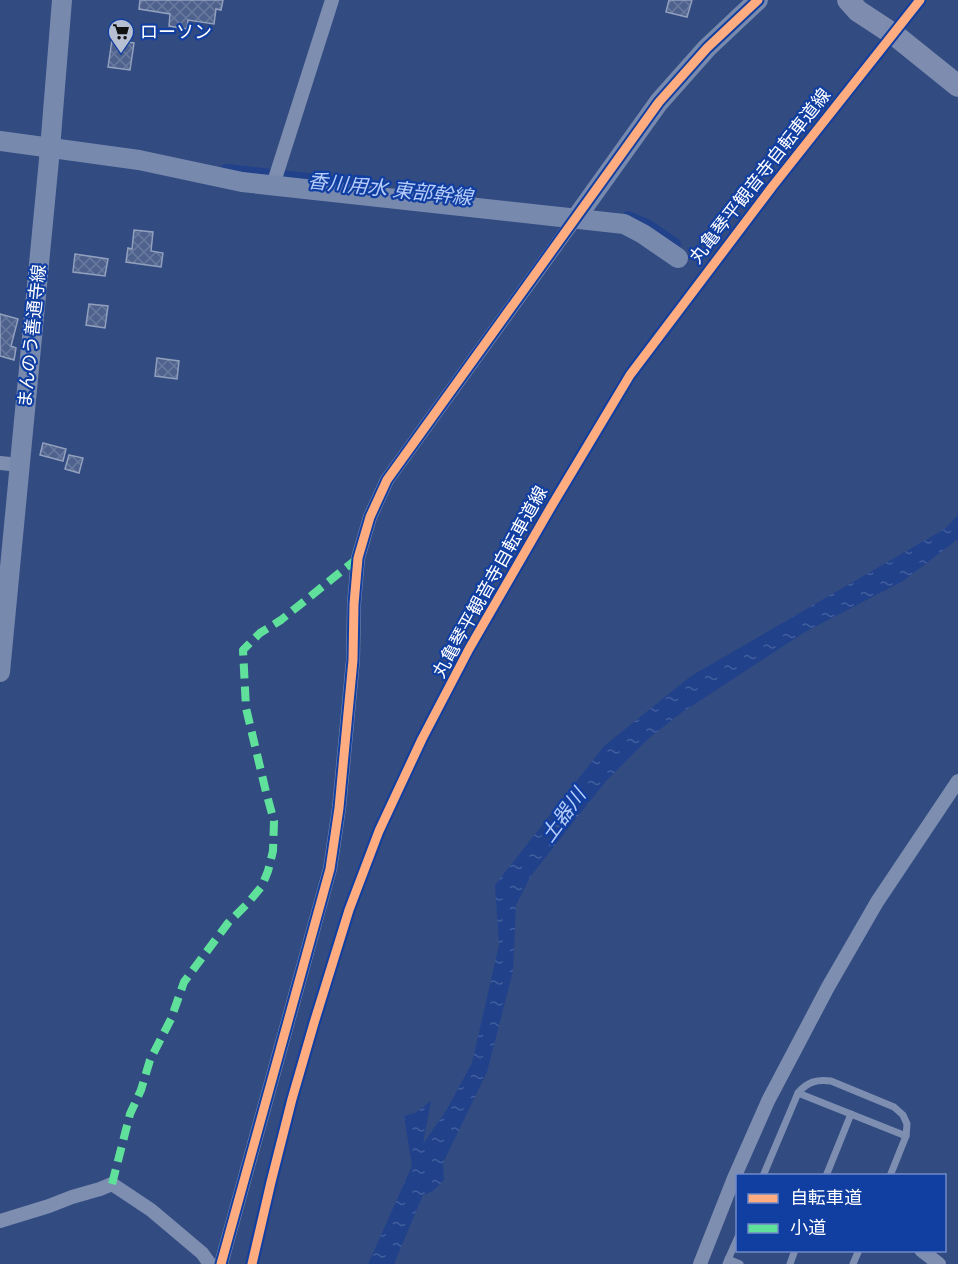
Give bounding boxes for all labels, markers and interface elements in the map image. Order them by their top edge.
supermarket icon: ローソン [106,17,136,55]
place label: ローソン [140,21,212,43]
street label: 丸亀琴平観音寺自転車道線 [685,84,835,268]
water label: 香川用水 東部幹線 [307,168,476,210]
street label: まんのう善通寺線 [14,263,50,409]
street label: 丸亀琴平観音寺自転車道線 [428,482,552,682]
water label: 土器川 [536,782,592,846]
legend [736,1174,946,1252]
text: 自転車道 [790,1187,862,1209]
text: 小道 [790,1217,826,1239]

